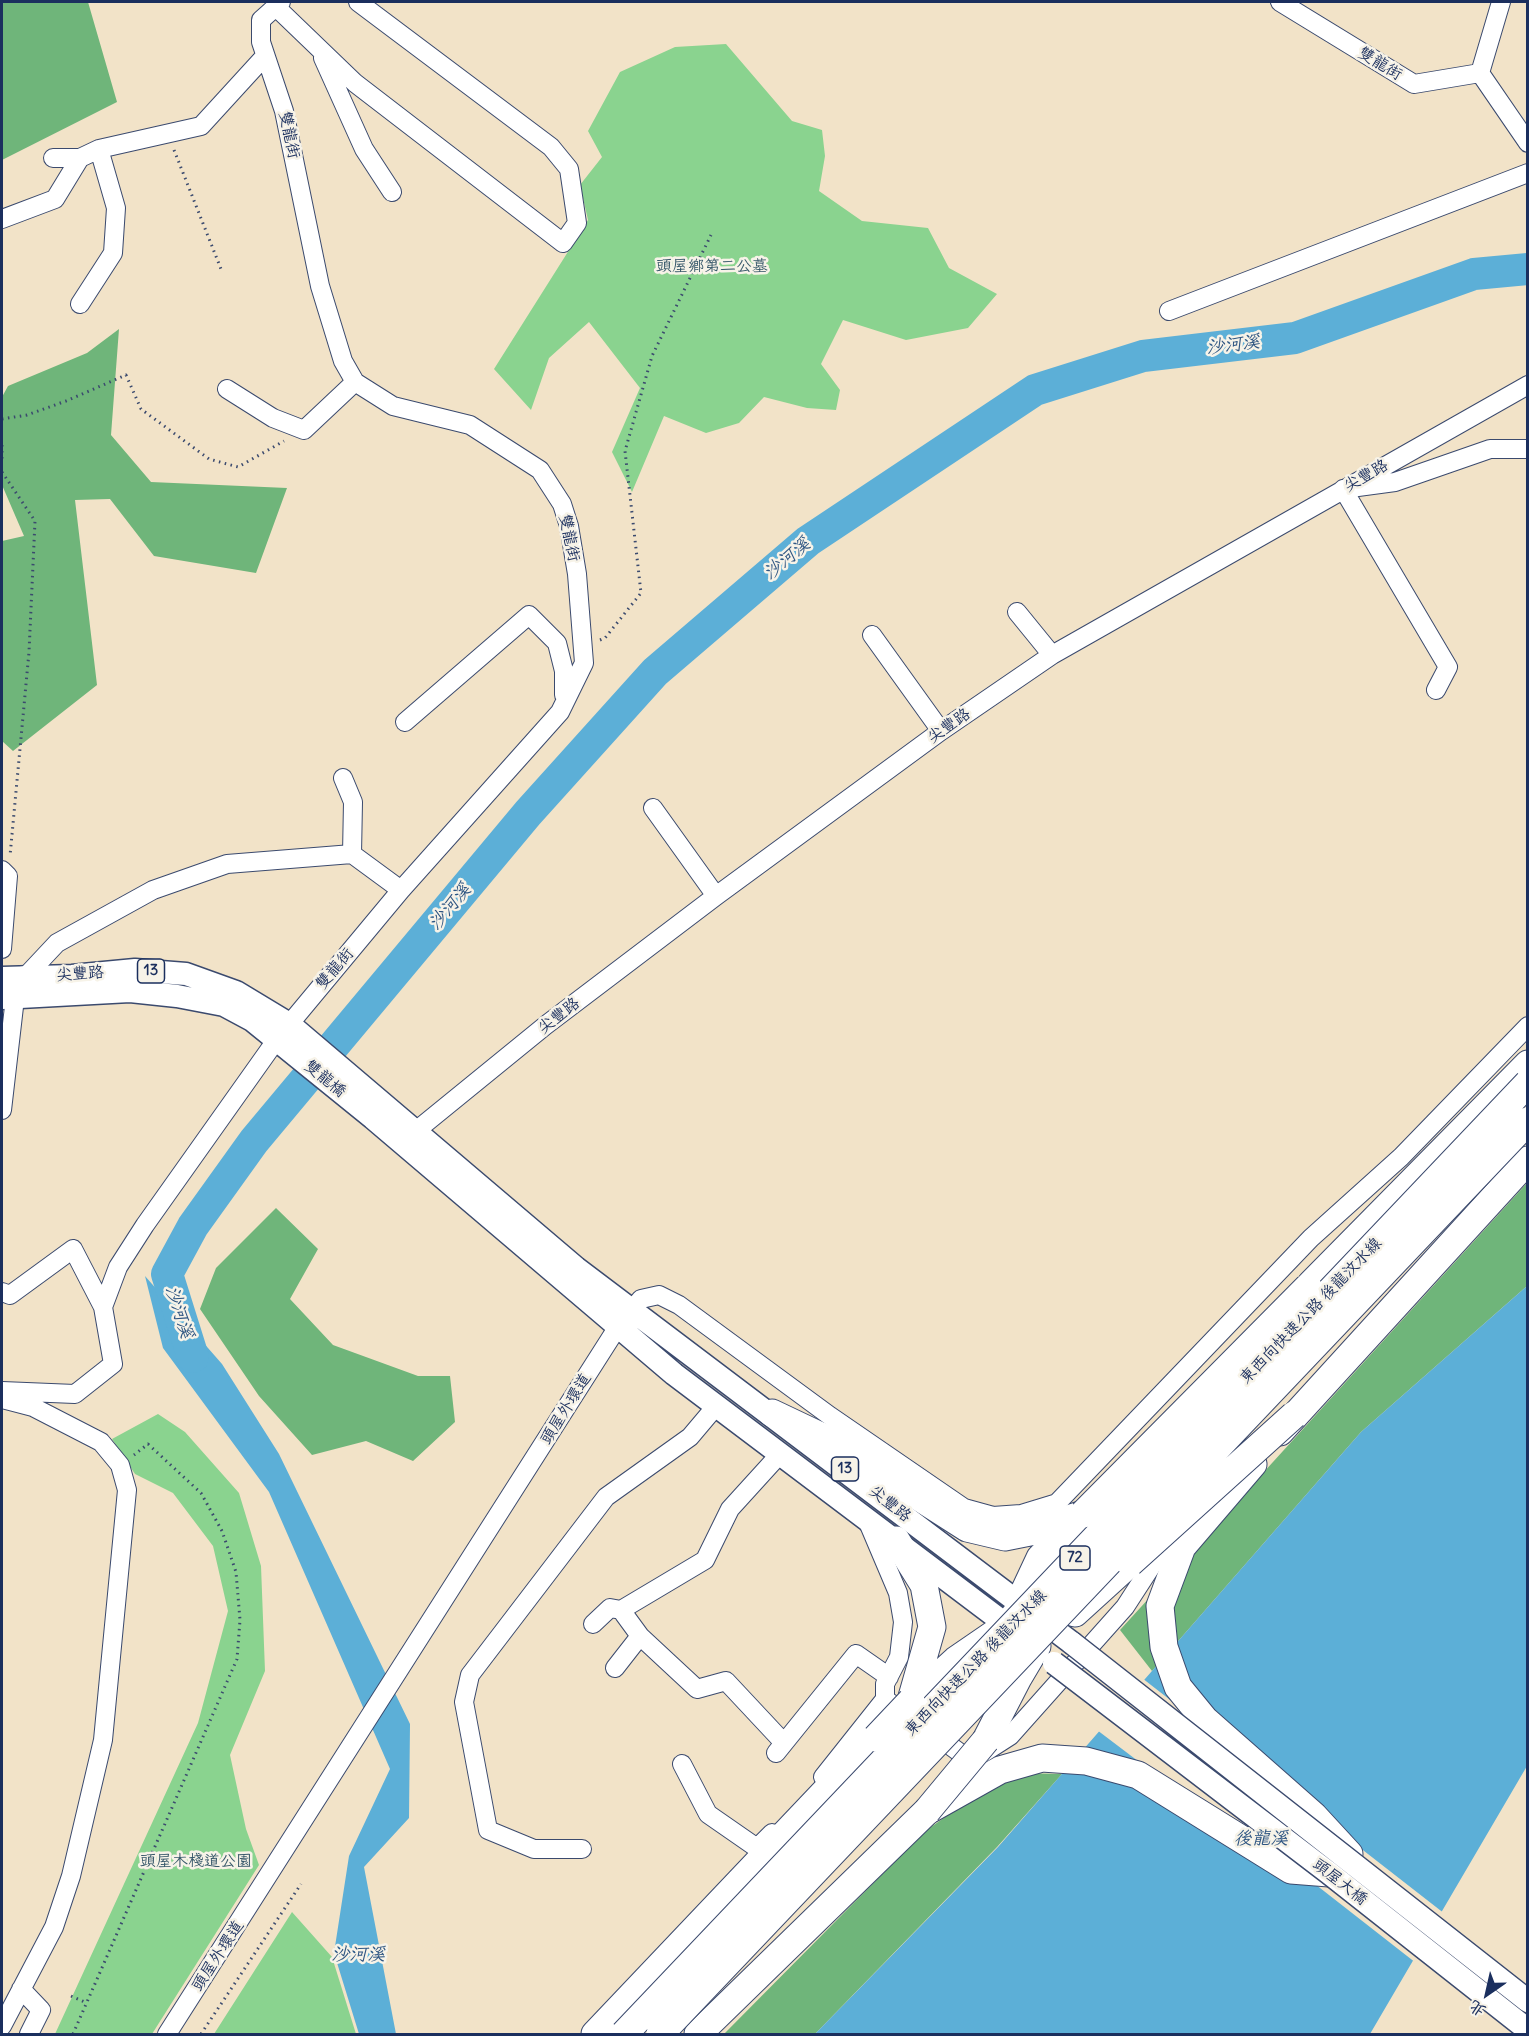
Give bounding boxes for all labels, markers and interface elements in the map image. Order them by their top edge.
street label: 雙龍街 [1354,43,1406,85]
street label: 雙龍街 [275,110,303,160]
park label: 頭屋鄉第二公墓 [656,256,768,276]
water label: 沙河溪 [1205,331,1261,359]
street label: 尖豐路 [1340,456,1392,496]
street label: 雙龍街 [555,513,583,563]
water label: 沙河溪 [759,533,815,585]
street label: 尖豐路 [924,704,974,748]
water label: 沙河溪 [424,879,476,935]
street label: 雙龍街 [312,944,358,994]
road number: 13 [138,959,164,983]
street label: 尖豐路 [55,963,105,985]
street label: 尖豐路 [534,994,584,1038]
street label: 雙龍橋 [300,1056,350,1102]
street label: 東西向快速公路 後龍汶水線 [1236,1234,1386,1388]
water label: 沙河溪 [160,1283,198,1341]
street label: 頭屋外環道 [537,1370,595,1448]
road number: 13 [832,1457,858,1481]
street label: 尖豐路 [865,1482,915,1526]
road number: 72 [1060,1546,1090,1570]
street label: 東西向快速公路 後龍汶水線 [901,1586,1051,1740]
water label: 後龍溪 [1234,1828,1288,1850]
park label: 頭屋木棧道公園 [140,1851,252,1871]
street label: 頭屋大橋 [1309,1855,1371,1909]
street label: 頭屋外環道 [188,1917,248,1995]
water label: 沙河溪 [331,1944,385,1966]
north arrow [1457,1964,1517,2024]
text: 北 [1465,1996,1489,2022]

